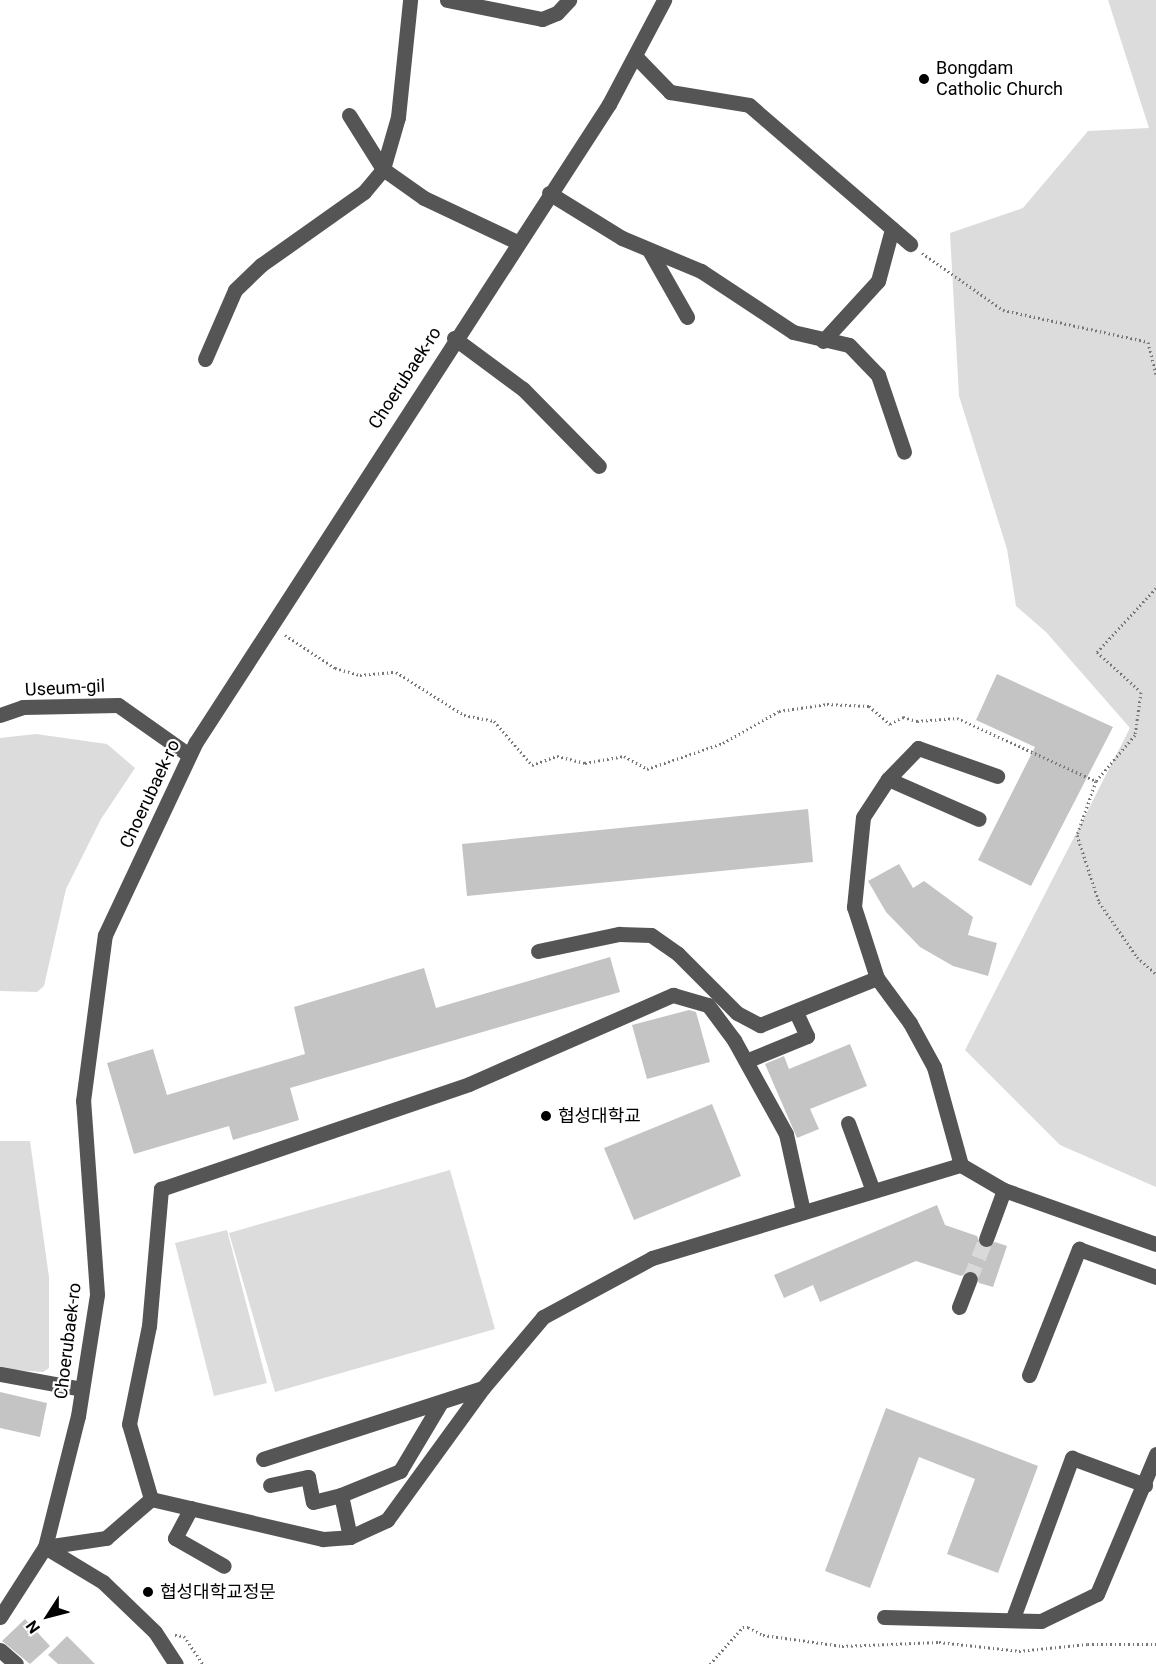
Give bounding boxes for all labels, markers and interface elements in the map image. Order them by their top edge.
place label: Bongdam Catholic Church [936,58,1063,100]
marker: Bongdam Catholic Church [917,72,931,86]
street label: Choerubaek-ro [364,323,446,433]
street label: Useum-gil [24,675,106,701]
street label: Choerubaek-ro [115,736,185,852]
place label: 협성대학교 [558,1105,641,1127]
marker: 협성대학교 [539,1109,553,1123]
street label: Choerubaek-ro [50,1282,86,1400]
place label: 협성대학교정문 [160,1581,276,1603]
marker: 협성대학교정문 [141,1585,155,1599]
north arrow [18,1586,78,1646]
text: N [22,1617,44,1637]

